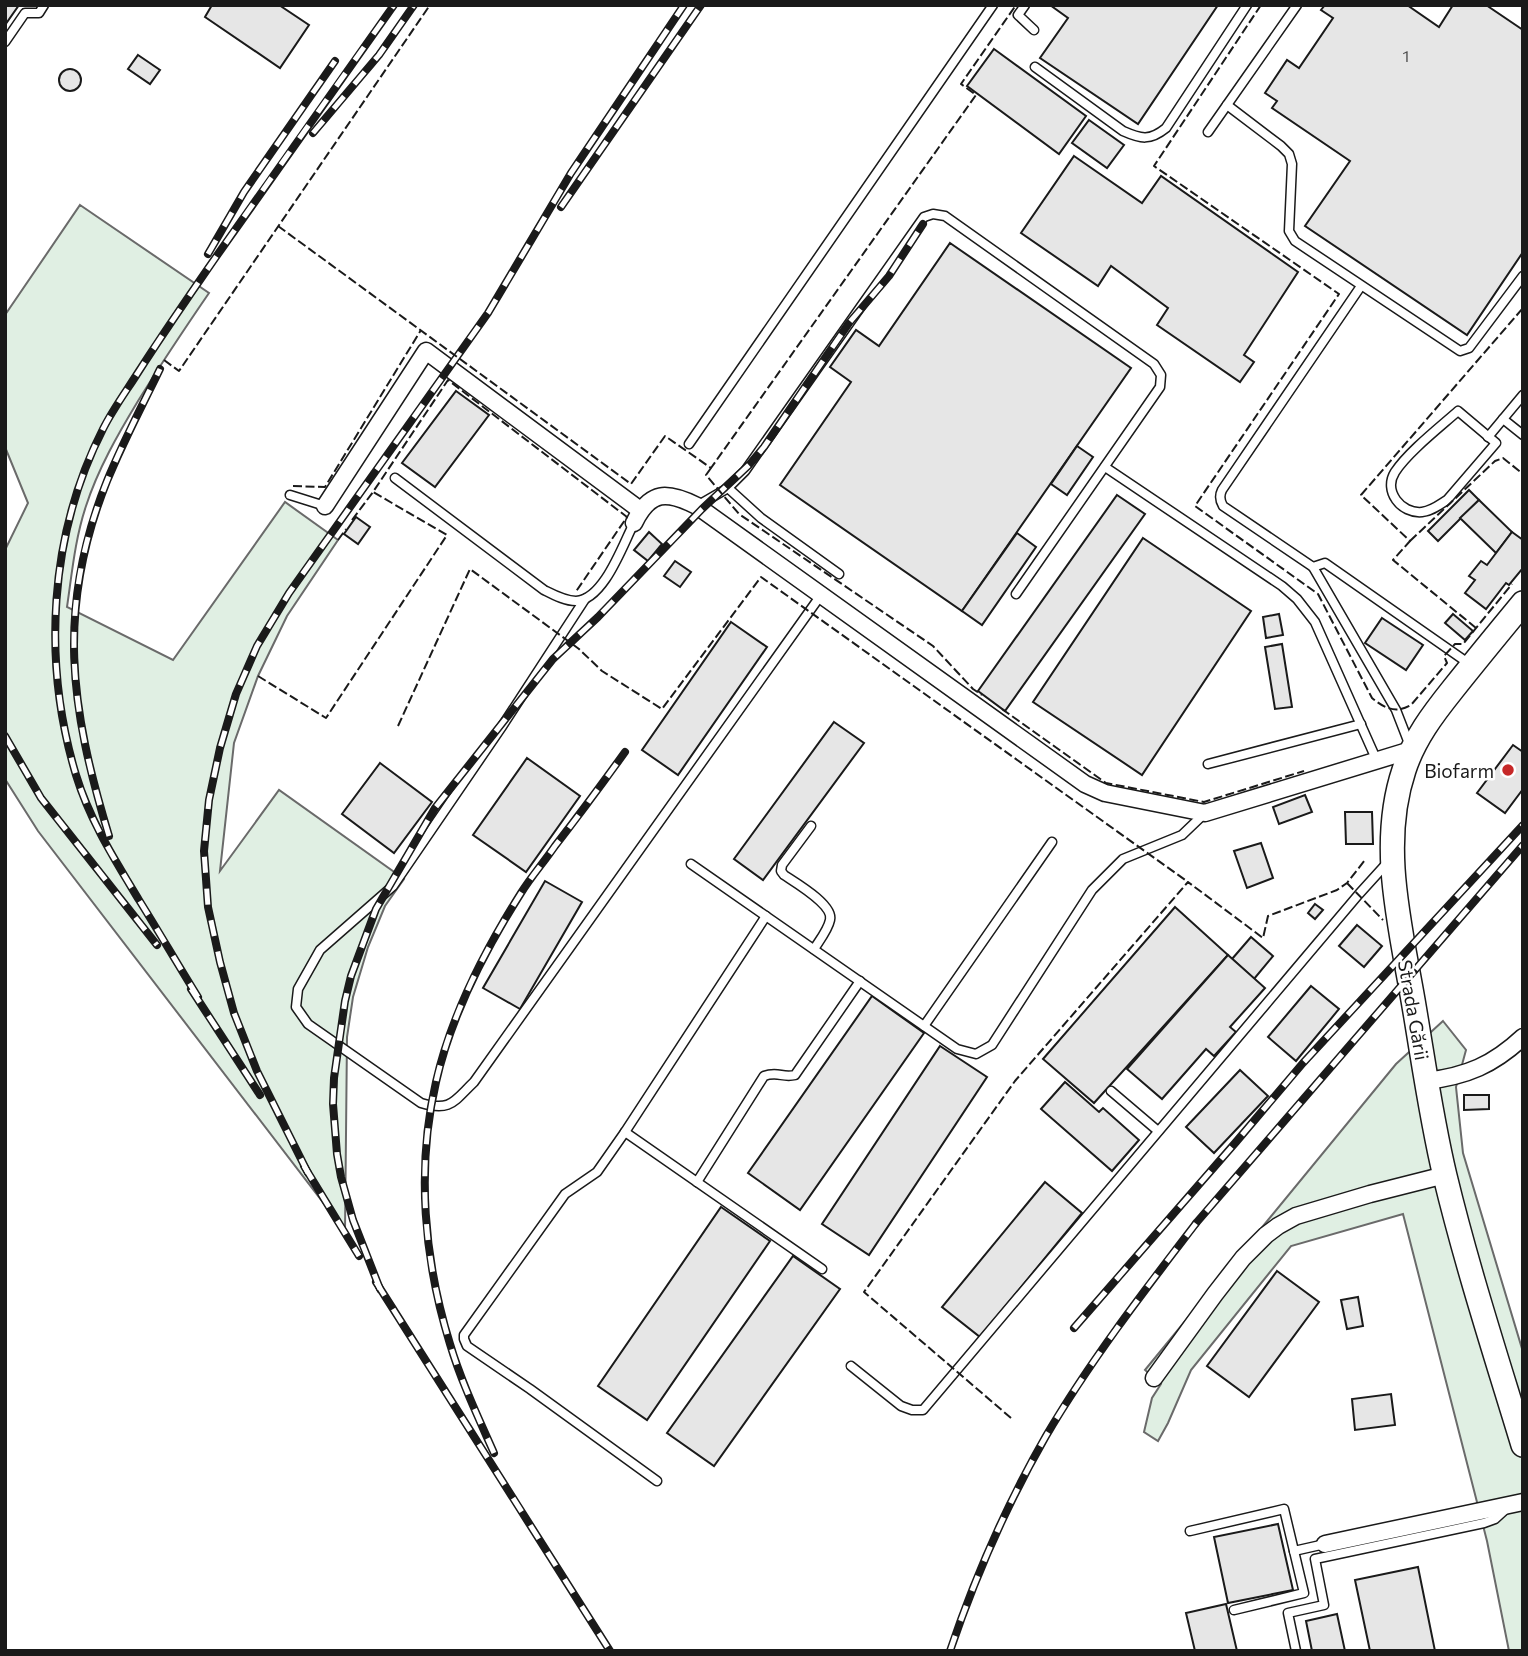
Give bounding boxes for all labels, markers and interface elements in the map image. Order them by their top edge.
house number: 1 [1403,46,1409,65]
place label: Biofarm [1424,759,1494,782]
marker: Biofarm [1500,762,1516,778]
street label: Strada Gării [1394,958,1434,1062]

